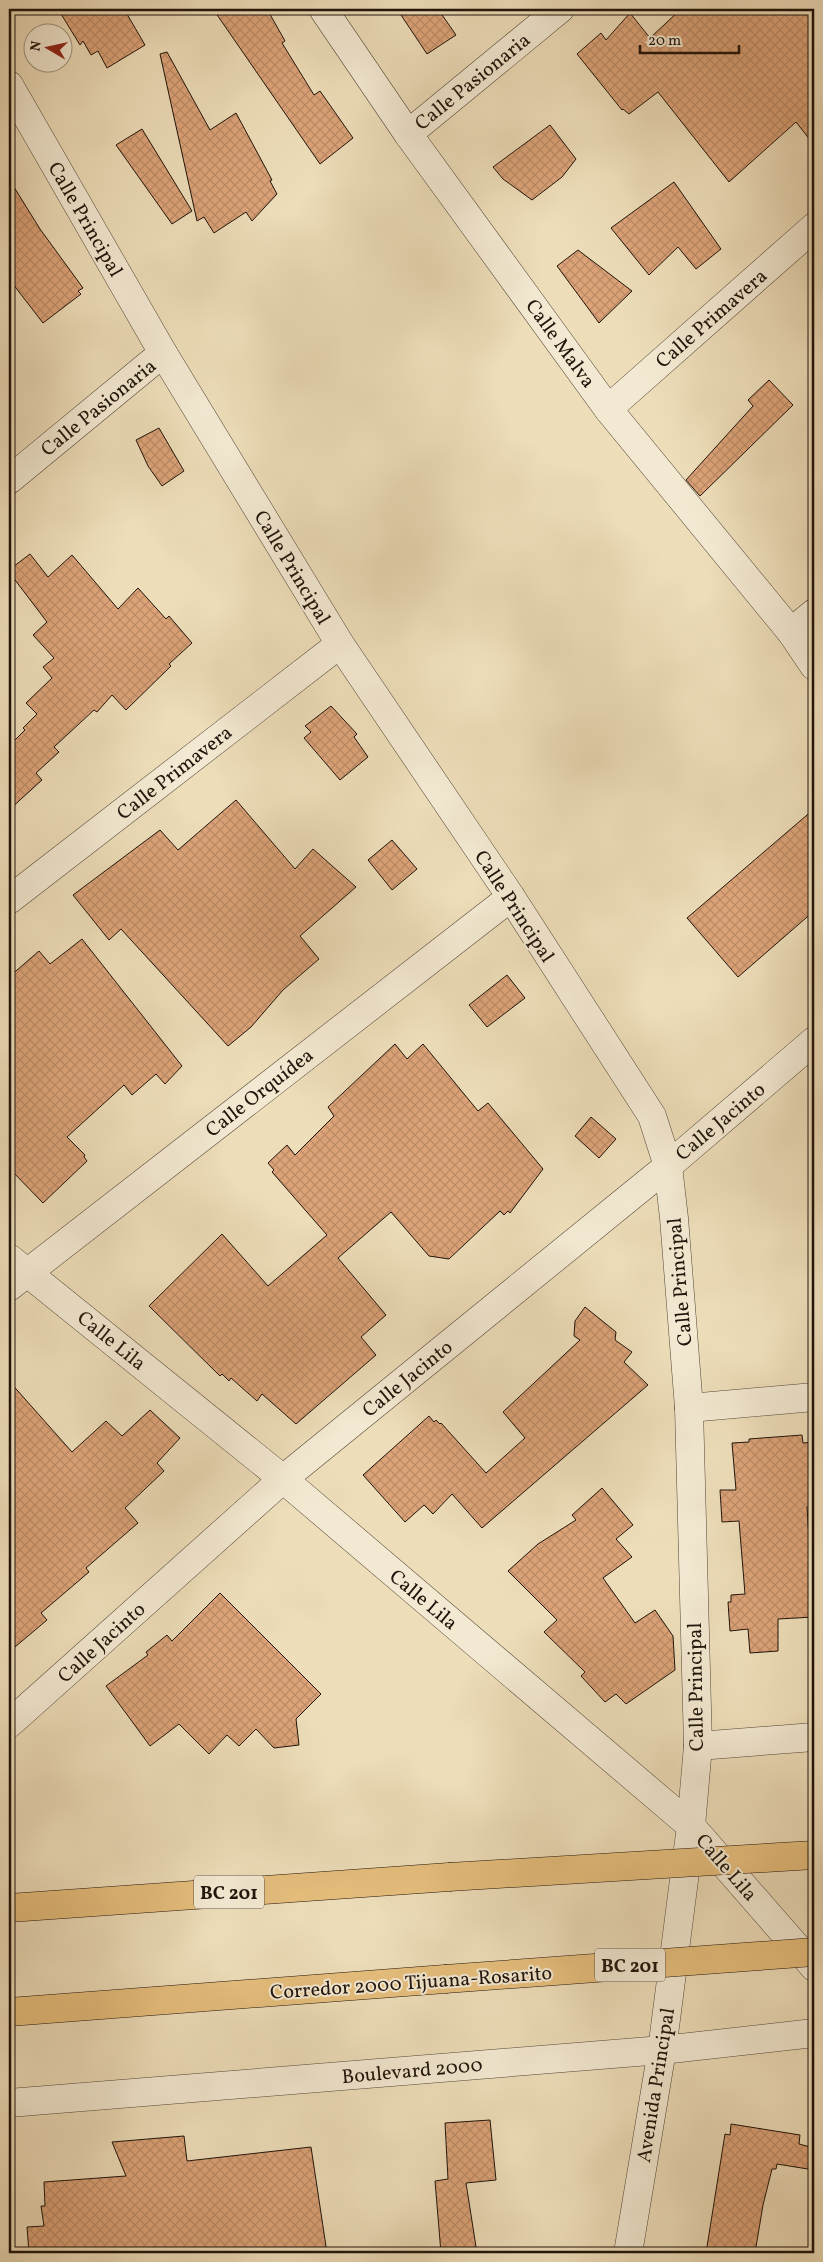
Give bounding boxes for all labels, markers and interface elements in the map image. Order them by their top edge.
north arrow [22,22,72,72]
scale bar [640,22,739,54]
street label: Calle Pasionaria [409,27,537,138]
text: 20 m [648,31,681,52]
text: N [26,40,47,53]
street label: Calle Principal [40,157,129,283]
street label: Calle Primavera [650,263,774,376]
street label: Calle Malva [518,294,601,394]
street label: Calle Pasionaria [35,353,163,464]
street label: Calle Principal [246,506,336,630]
street label: Calle Primavera [112,720,239,828]
street label: Calle Principal [467,845,560,969]
street label: Calle Orquídea [200,1042,320,1145]
street label: Calle Jacinto [670,1077,772,1168]
street label: Calle Principal [661,1216,701,1347]
street label: Calle Lila [70,1305,151,1378]
street label: Calle Jacinto [357,1334,460,1425]
street label: Calle Lila [382,1564,463,1638]
street label: Calle Jacinto [52,1596,152,1690]
street label: Calle Principal [682,1622,712,1752]
street label: Calle Lila [688,1828,763,1908]
road number: BC 201 [194,1875,264,1908]
road number: BC 201 [595,1948,665,1982]
street label: Corredor 2000 Tijuana-Rosarito [269,1960,553,2008]
street label: Avenida Principal [631,2006,683,2165]
street label: Boulevard 2000 [341,2052,484,2092]

